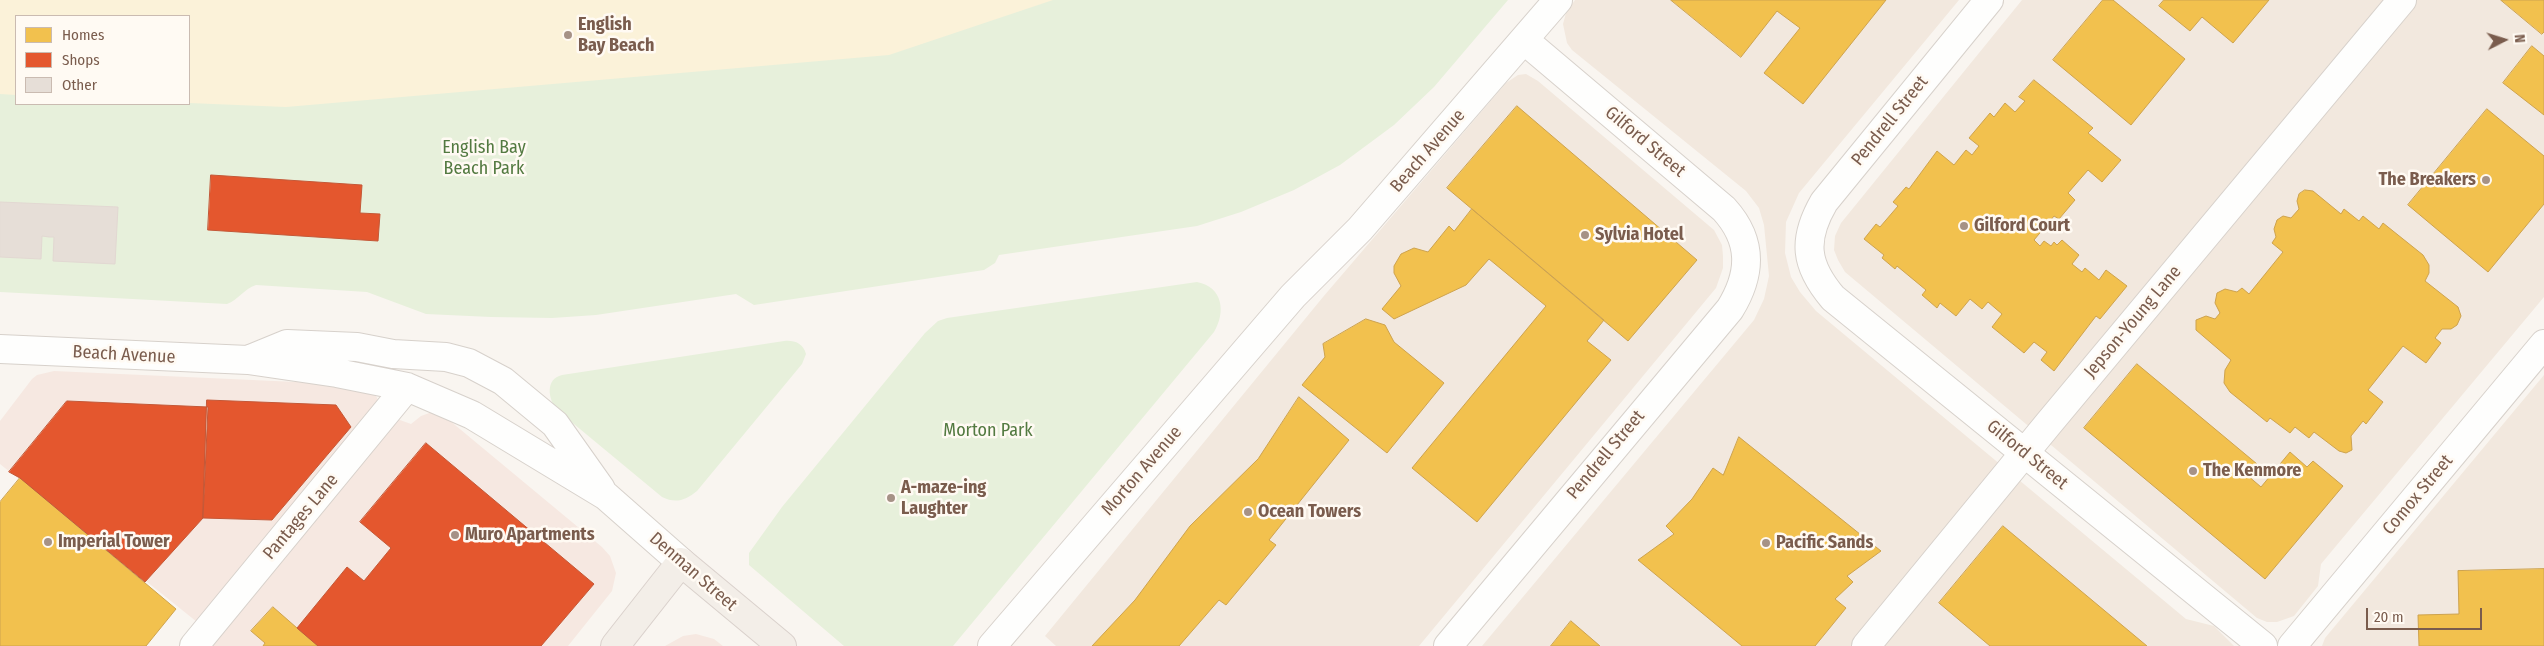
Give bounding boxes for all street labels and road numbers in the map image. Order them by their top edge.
street label: Pendrell Street [1847,72,1933,170]
street label: Gilford Street [1600,102,1690,182]
street label: Beach Avenue [1386,105,1470,197]
street label: Jepson-Young Lane [2080,262,2186,382]
street label: Beach Avenue [72,342,176,368]
street label: Pendrell Street [1563,406,1649,504]
street label: Gilford Street [1982,416,2072,494]
street label: Morton Avenue [1097,422,1187,520]
street label: Comox Street [2378,451,2458,539]
street label: Pantages Lane [259,470,343,564]
street label: Denman Street [645,528,741,616]

